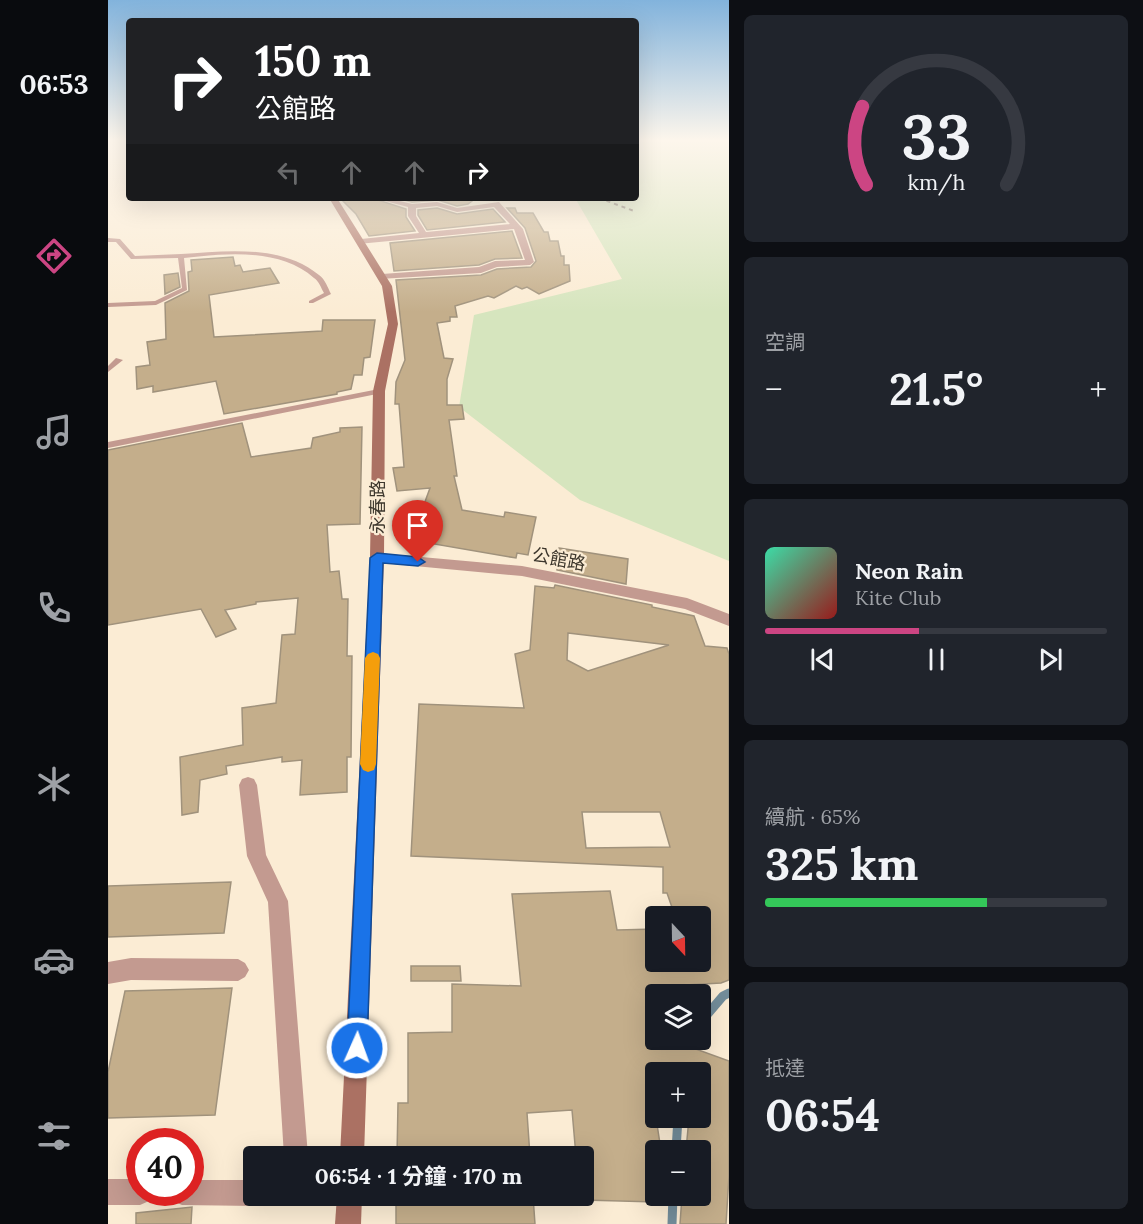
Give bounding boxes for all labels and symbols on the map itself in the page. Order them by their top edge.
street label: 永春路 [366,480,389,534]
pin [392,500,443,562]
street label: 公館路 [530,543,588,575]
north arrow [645,906,711,972]
position arrow [325,1016,389,1080]
speed limit sign: 40 [126,1128,204,1206]

